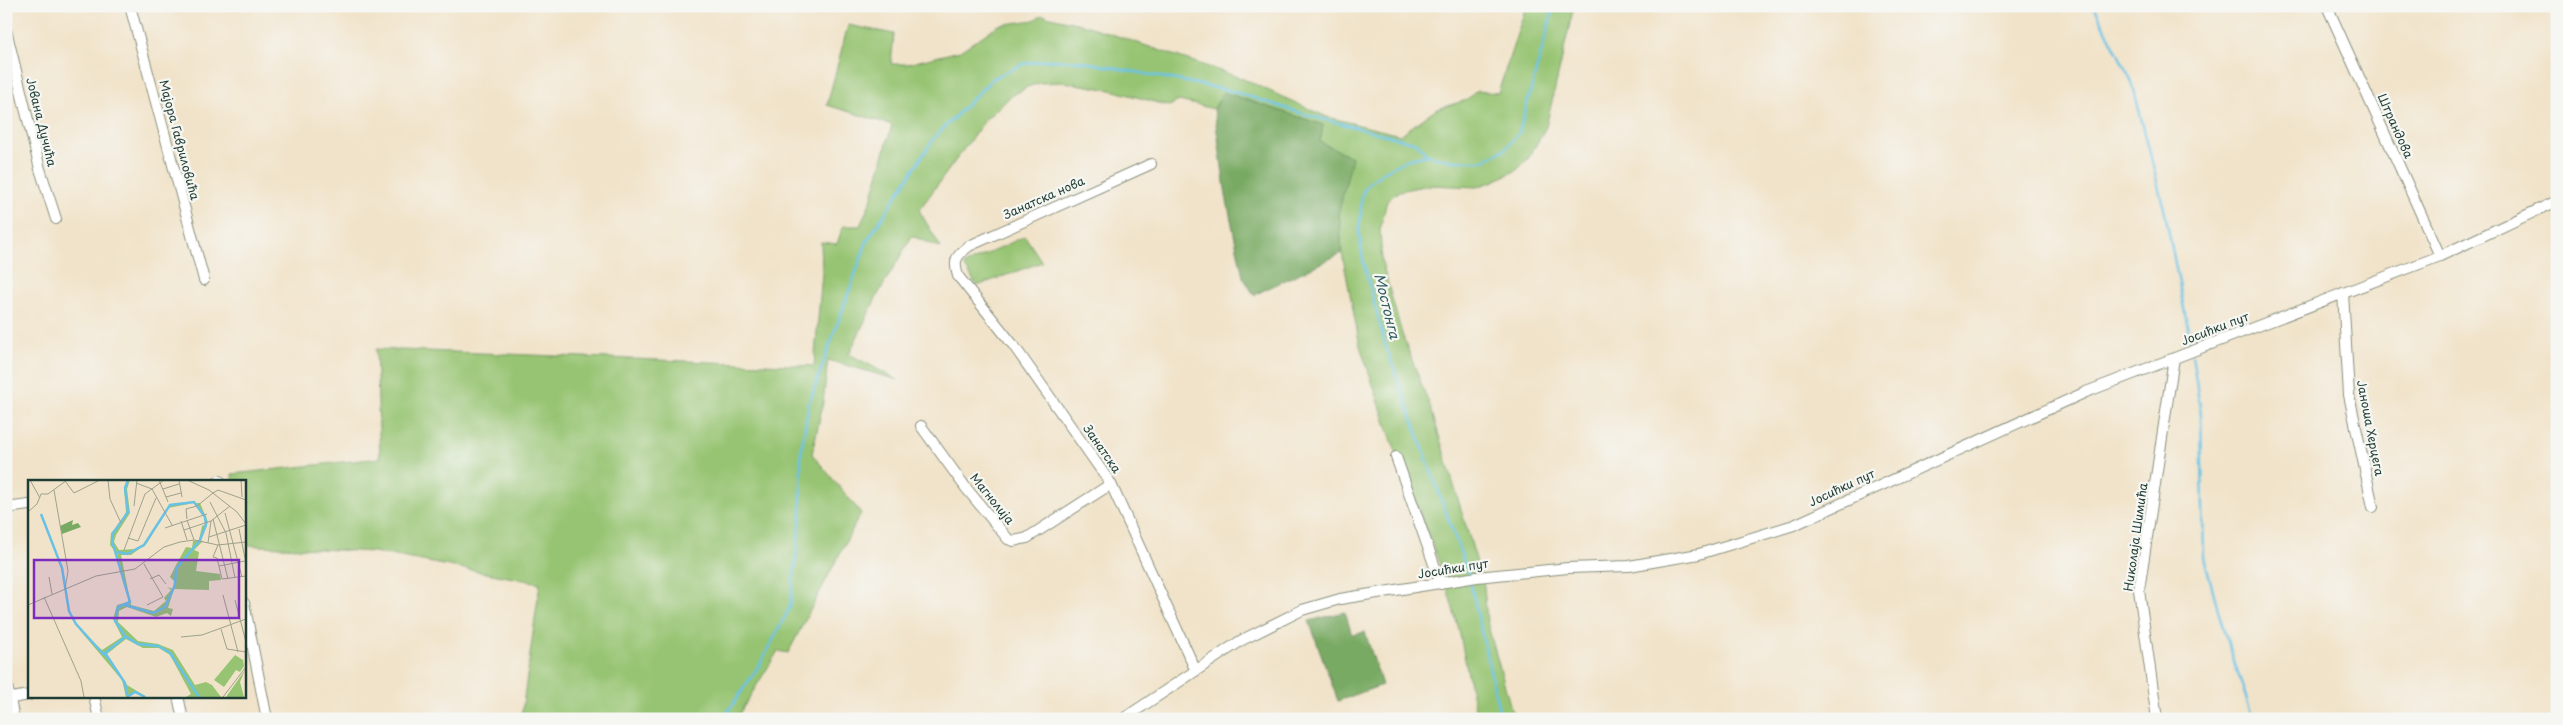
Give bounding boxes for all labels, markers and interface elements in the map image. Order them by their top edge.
street label: Јована Дучића [22,75,62,169]
street label: Мајора Гавриловића [155,78,205,202]
street label: Штрандова [2374,90,2418,161]
street label: Занатска нова [999,171,1088,223]
water label: Мостонга [1369,271,1406,342]
street label: Јосићки пут [2178,307,2251,349]
street label: Јаноша Херцега [2353,378,2389,478]
street label: Занатска [1079,420,1126,477]
street label: Јосићки пут [1805,464,1878,510]
street label: Магнолија [966,469,1019,528]
inset map [28,480,245,698]
street label: Николаја Шимића [2118,481,2152,592]
street label: Јосићки пут [1416,553,1490,582]

